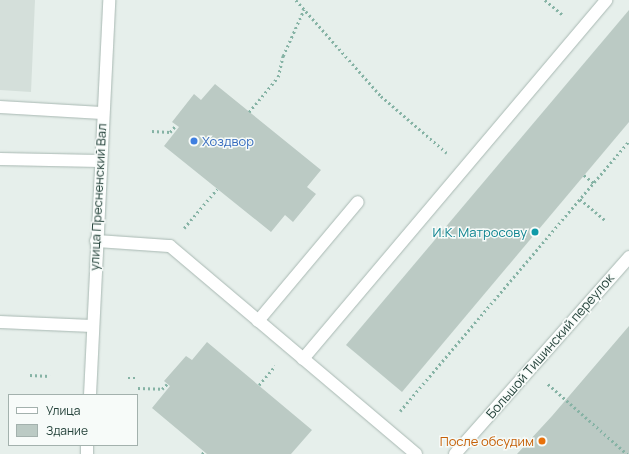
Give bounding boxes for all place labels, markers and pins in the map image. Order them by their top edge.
place label: Хоздвор [202,133,254,149]
marker: Хоздвор [189,136,199,146]
place label: И.К. Матросову [433,224,527,240]
marker: И.К. Матросову [530,227,540,237]
place label: После обсудим [440,433,534,449]
marker: После обсудим [537,436,547,446]

